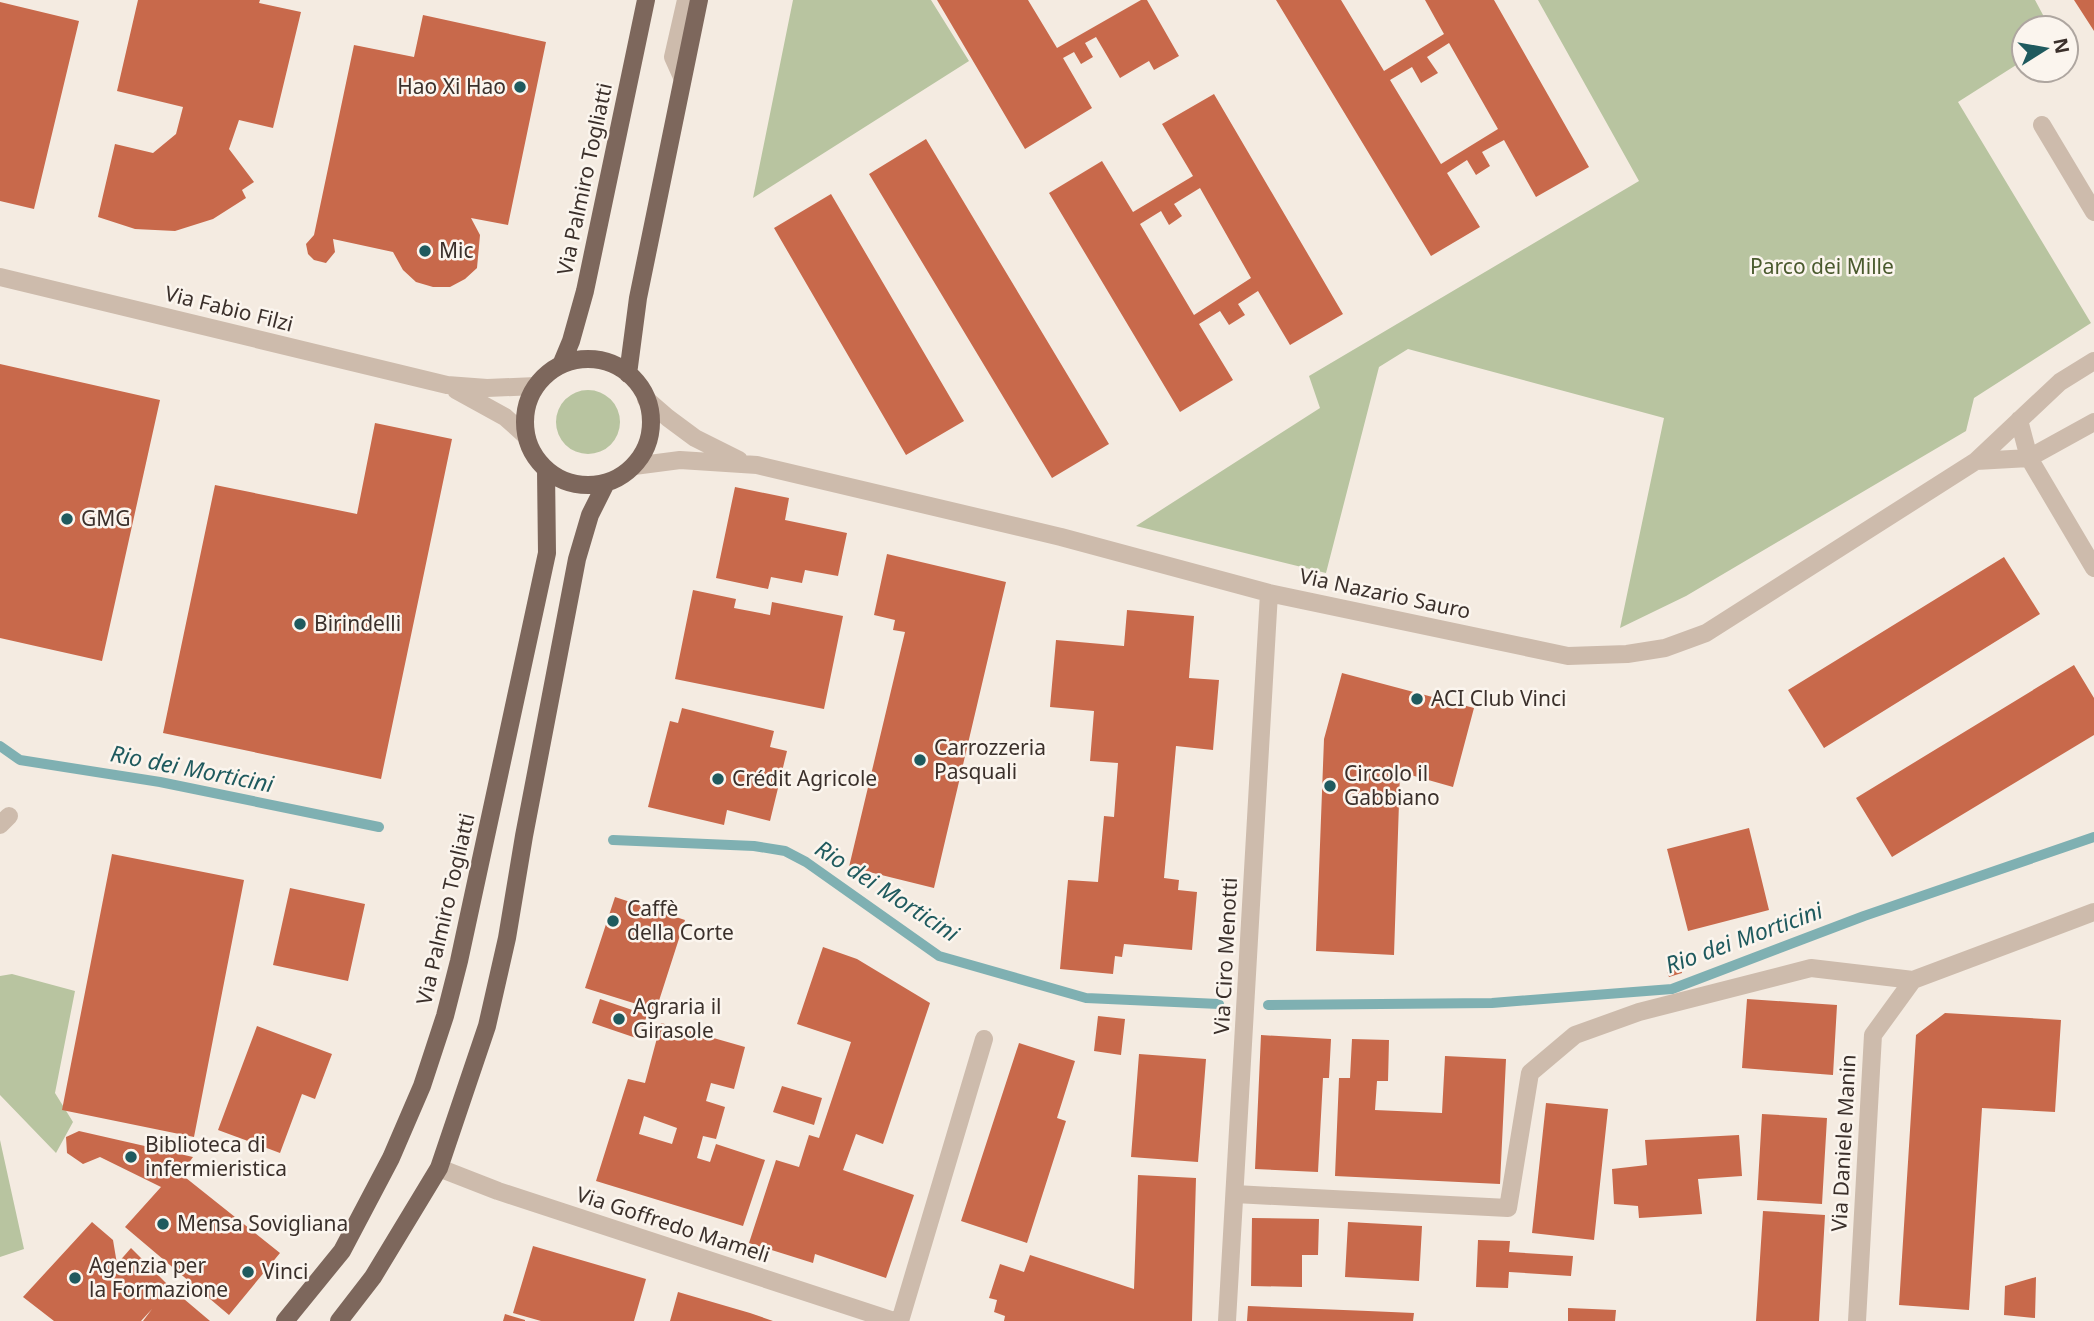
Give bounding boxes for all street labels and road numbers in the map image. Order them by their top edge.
street label: Via Palmiro Togliatti [550,80,618,277]
street label: Via Fabio Filzi [162,279,296,338]
street label: Via Nazario Sauro [1297,561,1473,625]
street label: Via Palmiro Togliatti [409,810,481,1007]
street label: Via Ciro Menotti [1207,877,1243,1035]
street label: Via Daniele Manin [1824,1054,1862,1232]
street label: Via Goffredo Mameli [573,1180,774,1269]

